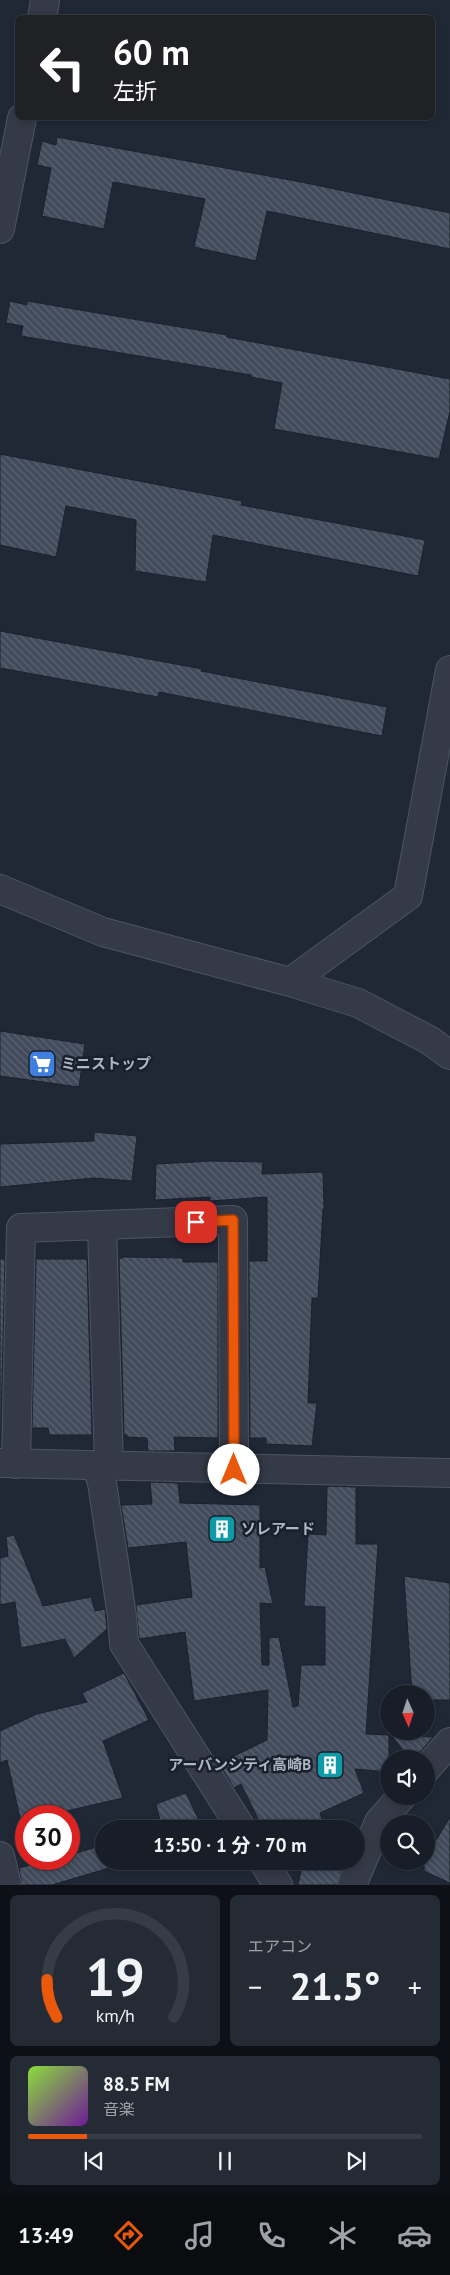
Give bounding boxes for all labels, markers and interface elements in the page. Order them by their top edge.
text: 60 m [113,29,190,75]
icon: left [30,35,95,100]
text: 左折 [113,77,157,105]
supermarket icon: ミニストップ [27,1049,57,1079]
place label: ミニストップ [61,1054,151,1073]
pin [175,1201,217,1243]
icon: arrive [182,1208,210,1236]
position arrow [207,1443,259,1495]
building icon: ソレアード [207,1514,237,1544]
place label: ソレアード [241,1519,315,1538]
north arrow [380,1685,435,1740]
map controls [380,1685,435,1870]
building icon: アーバンシティ高崎B [315,1750,345,1780]
button: sound [380,1750,435,1805]
place label: アーバンシティ高崎B [168,1755,311,1774]
speed limit sign: 30 [15,1805,80,1870]
button: search [380,1815,435,1870]
text: 13:50 · 1 分 · 70 m [153,1833,307,1857]
text: エアコン [248,1936,312,1956]
text: 19 [86,1943,144,2010]
text: 21.5° [290,1961,380,2010]
text: − [248,1968,262,2005]
text: + [408,1968,422,2005]
text: km/h [95,2004,135,2027]
text: 88.5 FM [103,2072,170,2096]
text: 音楽 [103,2099,135,2119]
icon: previous [80,2147,108,2175]
icon: pause [211,2147,239,2175]
icon: next [342,2147,370,2175]
icon: directions [111,2218,146,2253]
icon: music [182,2218,217,2253]
icon: phone [254,2218,289,2253]
icon: climate [325,2218,360,2253]
icon: car [397,2218,432,2253]
text: 13:49 [18,2221,74,2249]

